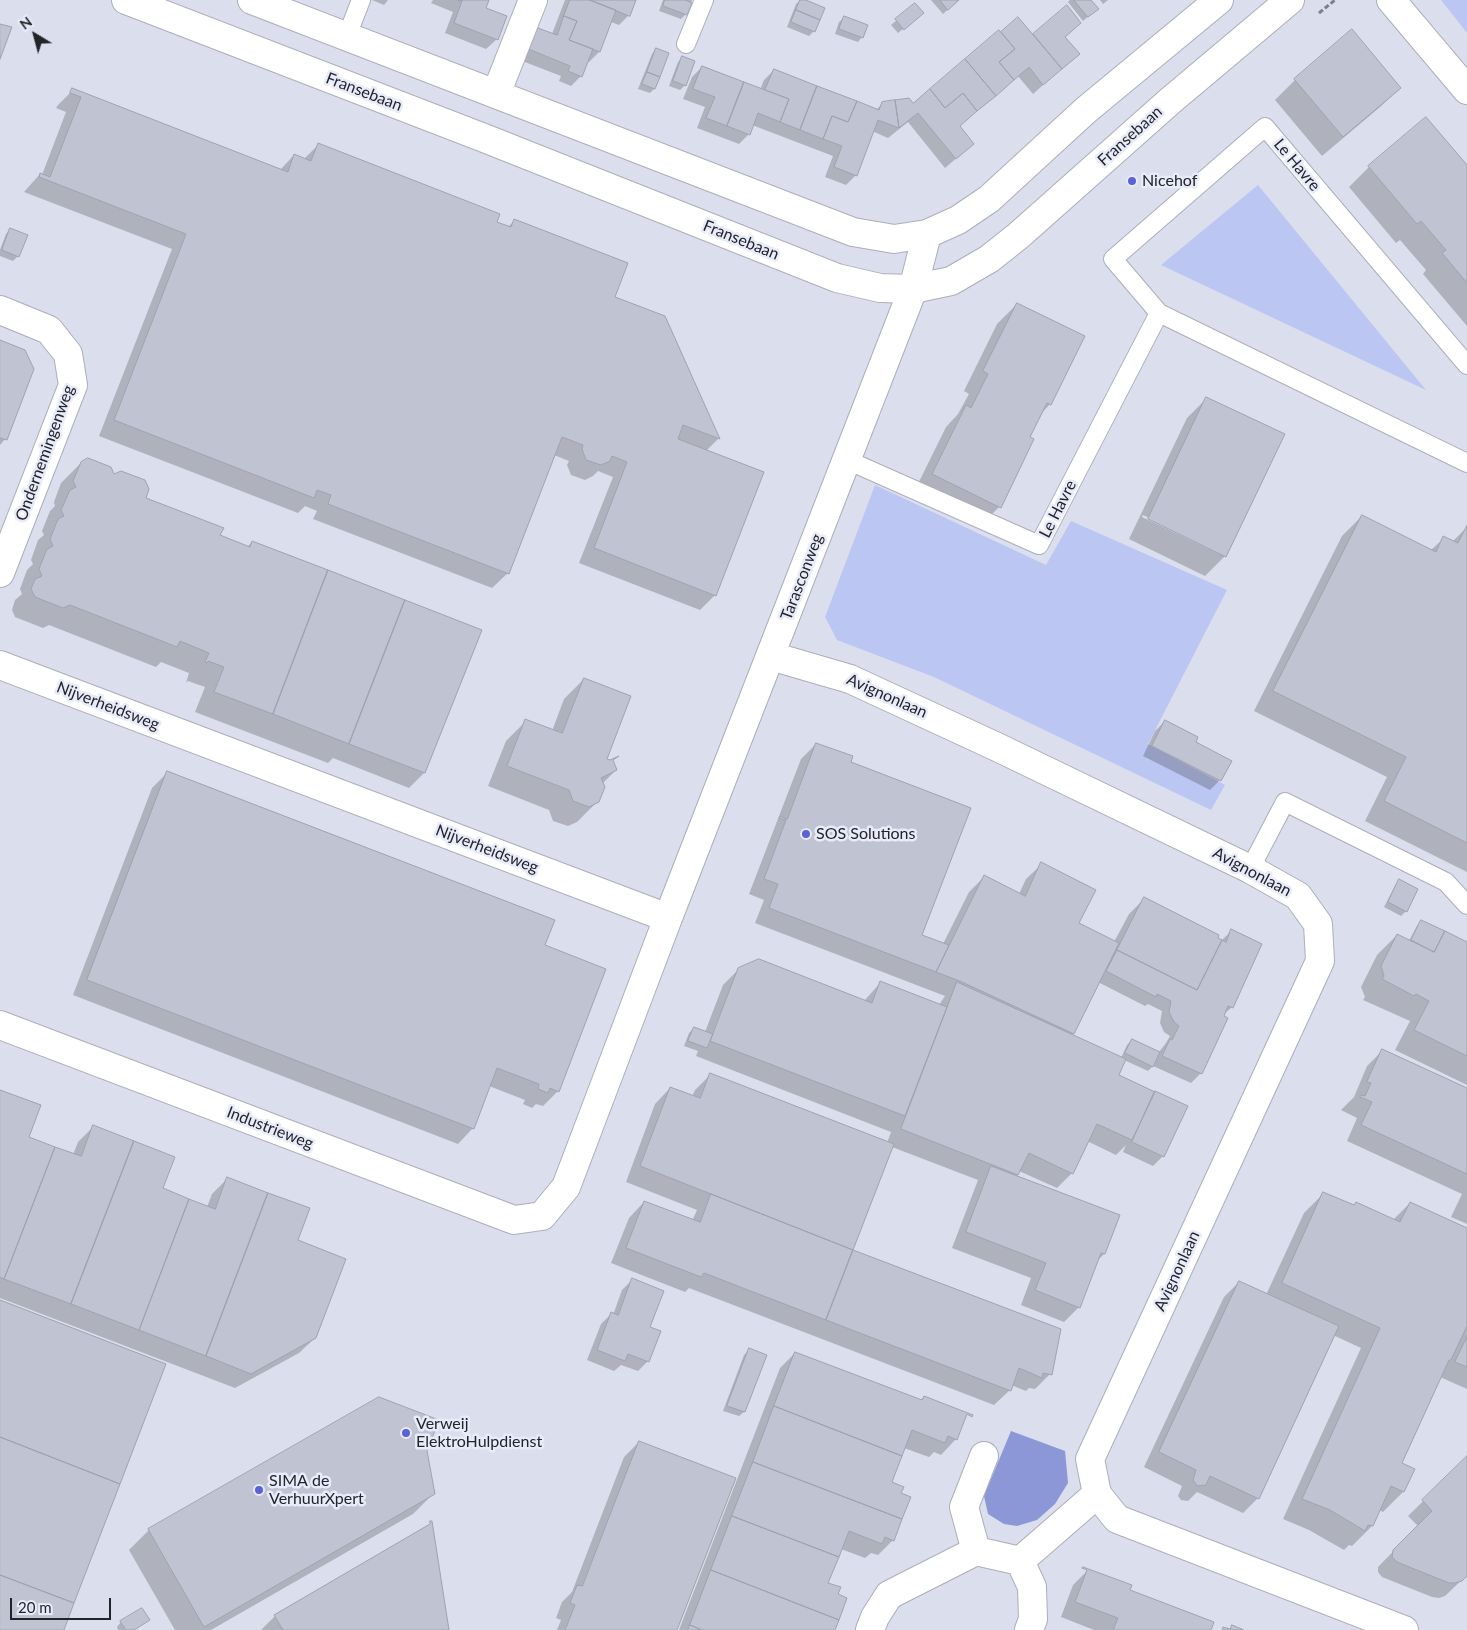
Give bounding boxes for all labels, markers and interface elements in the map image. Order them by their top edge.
north arrow [10,10,60,60]
text: N [16,13,35,33]
street label: Fransebaan [323,69,405,115]
street label: Fransebaan [1094,102,1166,170]
street label: Le Havre [1270,135,1324,195]
place label: Nicehof [1142,171,1197,191]
marker: Nicehof [1126,175,1138,187]
street label: Fransebaan [700,216,782,264]
street label: Ondernemingenweg [12,383,78,523]
street label: Le Havre [1035,477,1081,541]
street label: Tarasconweg [777,531,827,623]
street label: Avignonlaan [844,670,930,722]
street label: Nijverheidsweg [54,678,162,734]
street label: Nijverheidsweg [433,821,541,877]
place label: SOS Solutions [816,824,915,844]
marker: SOS Solutions [800,828,812,840]
street label: Avignonlaan [1209,843,1295,901]
street label: Industrieweg [224,1103,316,1153]
street label: Avignonlaan [1150,1228,1204,1314]
place label: Verweij ElektroHulpdienst [416,1414,542,1452]
marker: Verweij ElektroHulpdienst [400,1427,412,1439]
place label: SIMA de VerhuurXpert [269,1471,364,1509]
marker: SIMA de VerhuurXpert [253,1484,265,1496]
scale bar [12,1588,114,1620]
text: 20 m [18,1598,52,1616]

